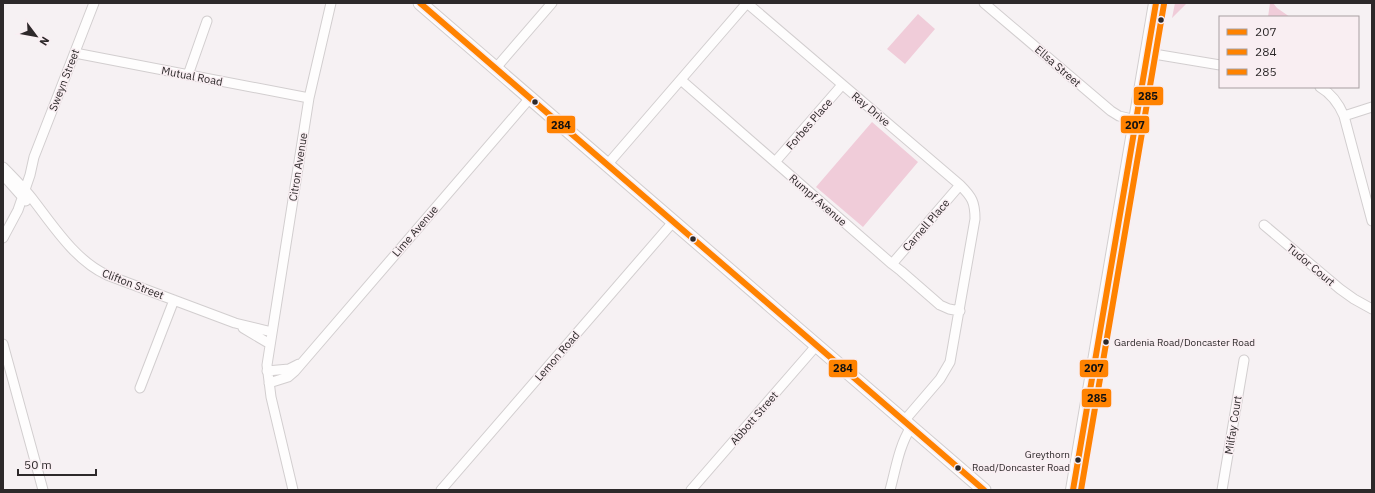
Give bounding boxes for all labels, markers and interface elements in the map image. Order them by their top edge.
unlabelled marker [1156,15,1166,25]
north arrow [16,16,56,56]
legend [1219,16,1359,88]
text: 207 [1255,24,1277,39]
text: N [36,34,53,48]
street label: Ellsa Street [1032,42,1084,90]
text: 284 [1255,44,1277,59]
street label: Sweyn Street [46,47,82,113]
street label: Mutual Road [160,63,224,89]
text: 285 [1255,64,1277,79]
line badge: 285 [1133,86,1164,106]
street label: Ray Drive [849,89,893,129]
text: 285 [1138,89,1158,103]
street label: Forbes Place [783,95,835,153]
unlabelled marker [530,97,540,107]
line badge: 284 [546,115,576,134]
line badge: 207 [1120,115,1150,134]
text: 284 [551,118,571,132]
text: 207 [1125,118,1145,132]
street label: Citron Avenue [286,132,310,202]
street label: Rumpf Avenue [786,171,850,229]
street label: Carnell Place [900,196,952,254]
street label: Lime Avenue [389,203,441,259]
unlabelled marker [688,234,698,244]
street label: Tudor Court [1284,241,1338,289]
street label: Clifton Street [100,266,166,302]
street label: Lemon Road [532,328,582,384]
place label: Gardenia Road/Doncaster Road [1114,336,1255,349]
marker: Gardenia Road/Doncaster Road [1101,337,1111,347]
line badge: 284 [828,359,858,378]
line badge: 207 [1079,359,1109,378]
text: 284 [833,361,853,375]
text: 207 [1084,361,1104,375]
street label: Abbott Street [727,388,781,448]
line badge: 285 [1081,388,1112,408]
text: 285 [1087,391,1107,405]
street label: Milfay Court [1221,394,1245,455]
place label: Greythorn Road/Doncaster Road [972,448,1070,474]
scale bar [18,451,96,477]
marker: Greythorn Road/Doncaster Road [1073,455,1083,465]
text: 50 m [24,457,52,472]
unlabelled marker [953,463,963,473]

